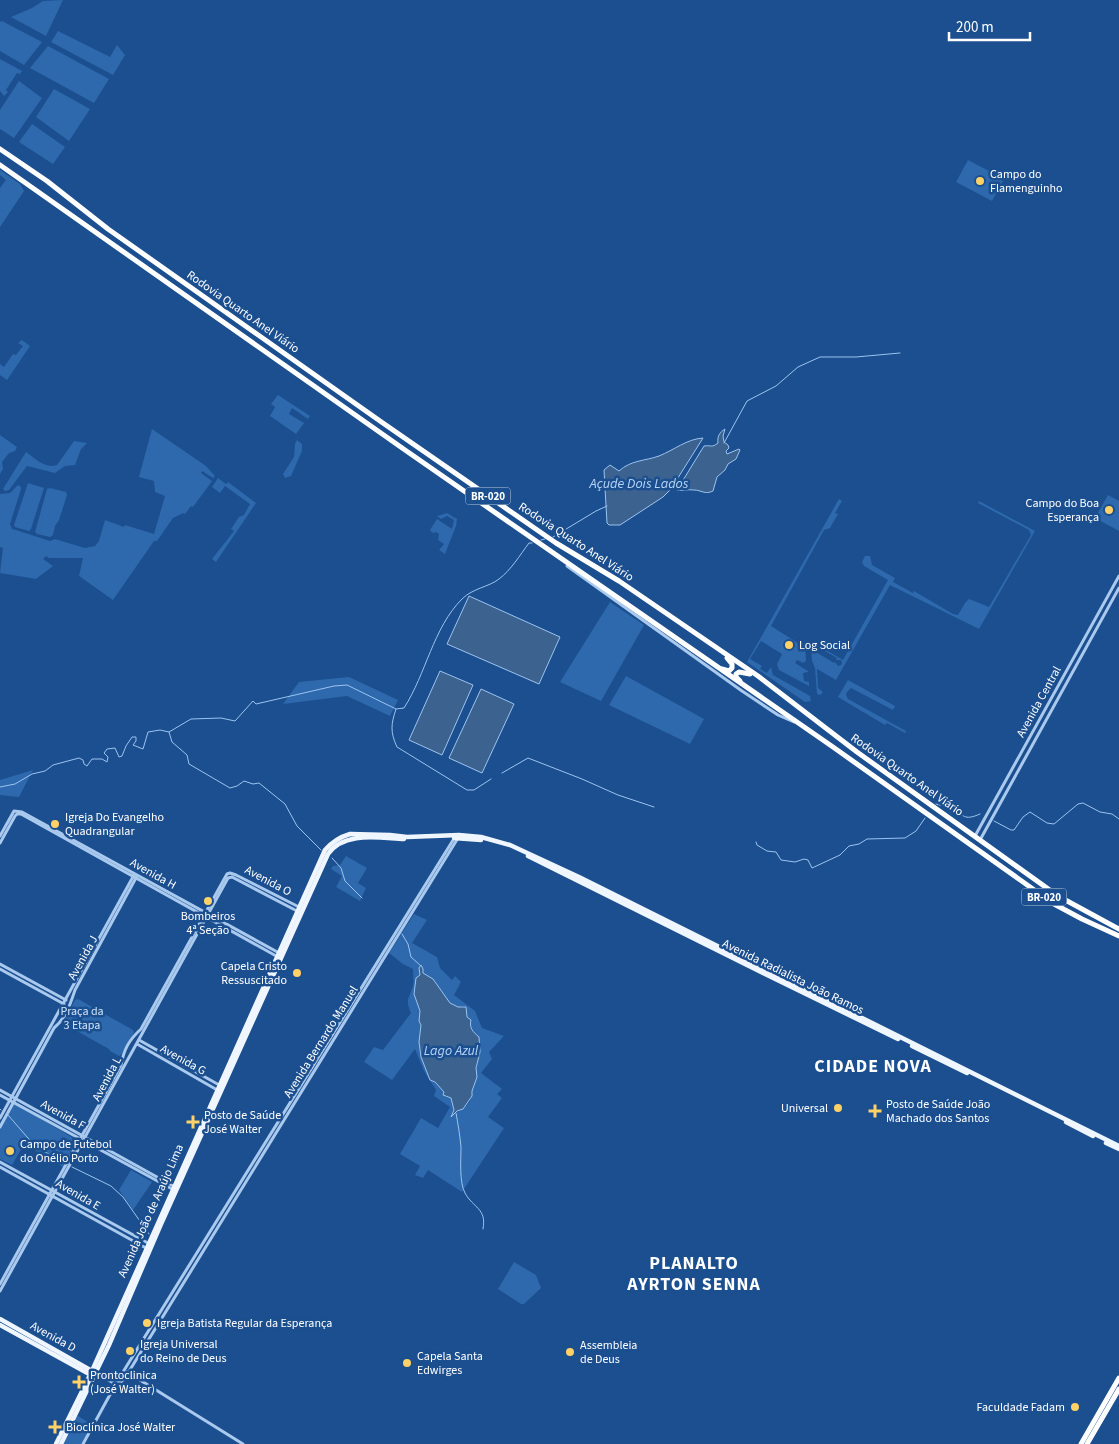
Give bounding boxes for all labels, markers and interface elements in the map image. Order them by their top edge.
scale bar [949,10,1030,42]
text: 200 m [956,17,994,38]
place label: Campo do Flamenguinho [990,166,1063,197]
marker: Campo do Flamenguinho [974,175,986,187]
street label: Rodovia Quarto Anel Viário [183,267,303,357]
water label: Açude Dois Lados [589,474,689,494]
road number: BR-020 [466,488,510,504]
place label: Campo do Boa Esperança [1026,495,1099,526]
street label: Rodovia Quarto Anel Viário [515,498,637,586]
marker: Campo do Boa Esperança [1103,504,1115,516]
place label: Log Social [799,637,850,654]
marker: Log Social [783,639,795,651]
street label: Avenida Central [1012,663,1066,741]
street label: Rodovia Quarto Anel Viário [847,730,967,820]
place label: Igreja Do Evangelho Quadrangular [65,809,164,840]
marker: Igreja Do Evangelho Quadrangular [49,818,61,830]
street label: Avenida H [127,854,179,894]
street label: Avenida O [242,862,294,900]
road number: BR-020 [1022,889,1066,906]
marker: Bombeiros 4ª Seção [202,895,214,907]
place label: Bombeiros 4ª Seção [181,908,235,939]
street label: Avenida J [64,933,102,983]
street label: Avenida Radialista João Ramos [719,935,867,1019]
place label: Capela Cristo Ressuscitado [221,958,287,989]
marker: Capela Cristo Ressuscitado [291,967,303,979]
street label: Avenida Bernardo Manuel [280,983,362,1101]
park label: Praça da 3 Etapa [60,1003,104,1034]
street label: Avenida G [157,1040,209,1080]
water label: Lago Azul [424,1041,479,1061]
street label: Avenida L [88,1054,126,1104]
district label: CIDADE NOVA [814,1054,932,1079]
street label: Avenida F [38,1096,88,1134]
place label: Posto de Saúde João Machado dos Santos [886,1096,990,1127]
place label: Universal [781,1100,828,1117]
marker: Universal [832,1102,844,1114]
marker: Posto de Saúde João Machado dos Santos [868,1104,882,1118]
place label: Posto de Saúde José Walter [204,1107,281,1138]
marker: Posto de Saúde José Walter [186,1115,200,1129]
place label: Campo de Futebol do Onélio Porto [20,1136,112,1167]
street label: Avenida João de Araújo Lima [114,1142,188,1280]
marker: Campo de Futebol do Onélio Porto [4,1145,16,1157]
street label: Avenida E [53,1175,103,1215]
district label: PLANALTO AYRTON SENNA [626,1251,761,1297]
place label: Igreja Batista Regular da Esperança [157,1315,332,1332]
street label: Avenida D [27,1317,79,1357]
marker: Igreja Batista Regular da Esperança [141,1317,153,1329]
place label: Igreja Universal do Reino de Deus [140,1336,227,1367]
place label: Assembleia de Deus [580,1337,637,1368]
marker: Igreja Universal do Reino de Deus [124,1345,136,1357]
marker: Assembleia de Deus [564,1346,576,1358]
place label: Capela Santa Edwirges [417,1348,483,1379]
marker: Capela Santa Edwirges [401,1357,413,1369]
place label: Prontoclinica (José Walter) [90,1367,157,1398]
marker: Prontoclinica (José Walter) [72,1375,86,1389]
place label: Faculdade Fadam [976,1399,1065,1416]
marker: Faculdade Fadam [1069,1401,1081,1413]
place label: Bioclínica José Walter [66,1419,176,1436]
marker: Bioclínica José Walter [48,1420,62,1434]

